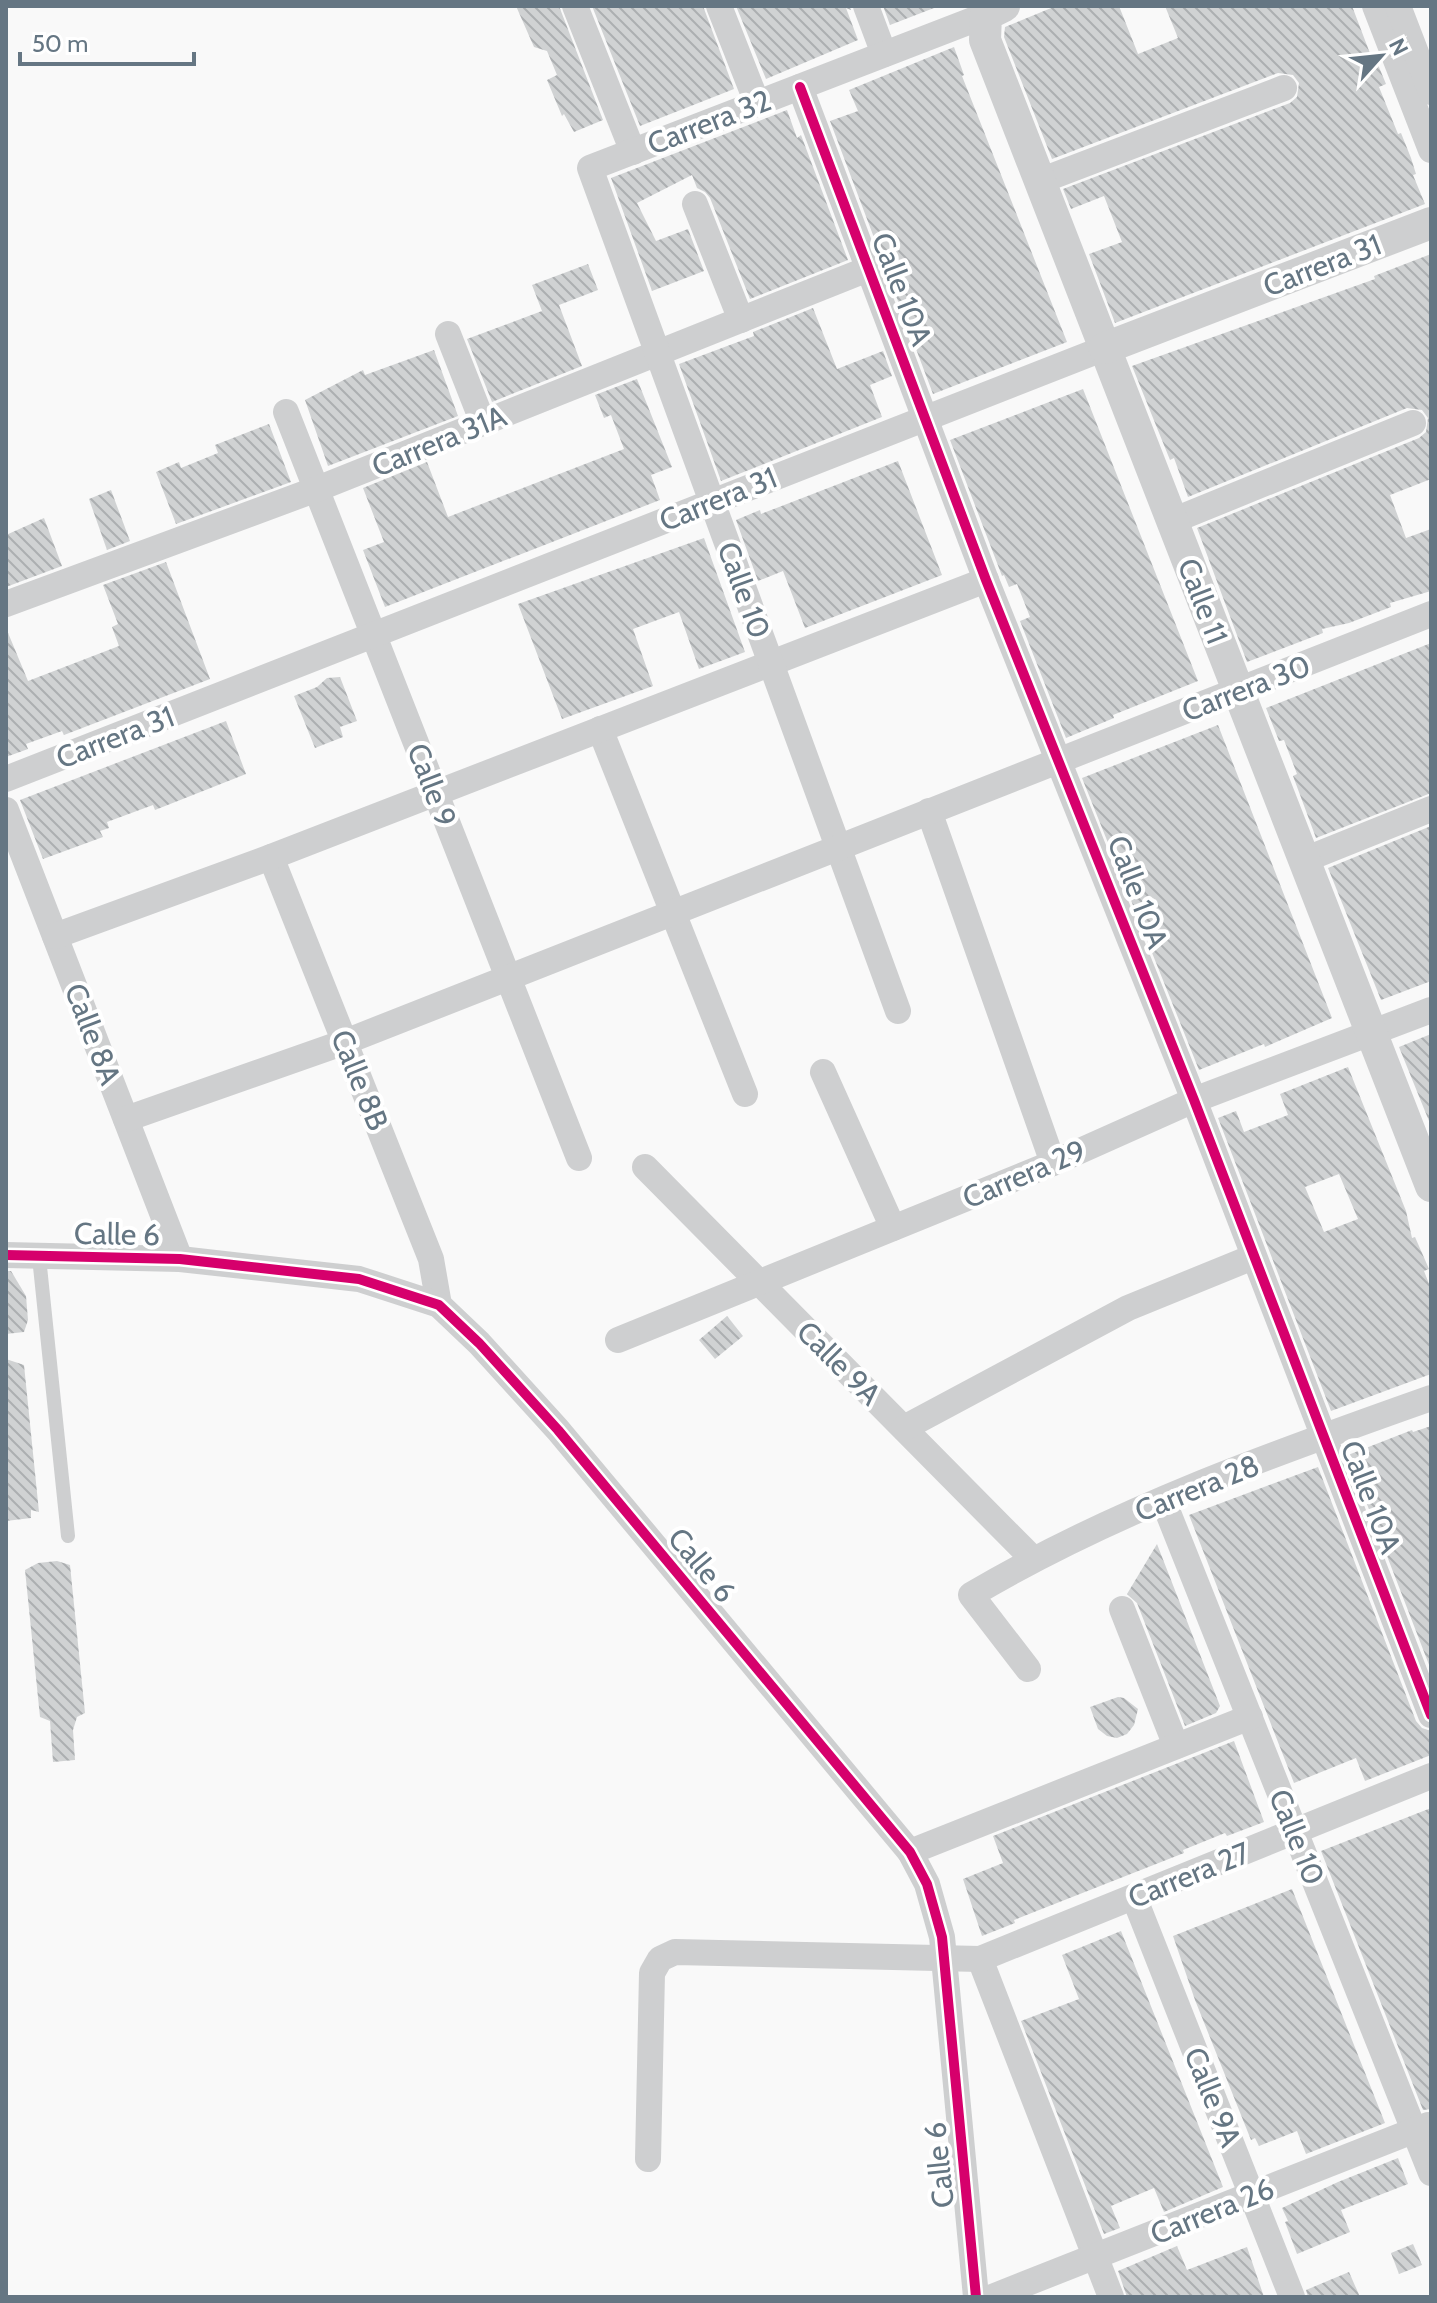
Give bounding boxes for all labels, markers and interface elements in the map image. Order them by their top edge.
scale bar [20,16,194,66]
north arrow [1341,16,1421,96]
text: 50 m [32,29,88,58]
text: N [1383,34,1414,60]
street label: Carrera 32 [642,82,776,162]
street label: Carrera 31 [1258,226,1386,304]
street label: Calle 10A [864,227,941,351]
street label: Carrera 31A [366,397,512,485]
street label: Carrera 31 [654,459,782,539]
street label: Calle 10 [710,537,778,643]
street label: Calle 11 [1170,553,1236,649]
street label: Carrera 30 [1177,647,1315,729]
street label: Carrera 31 [51,698,179,776]
street label: Calle 9 [399,738,465,832]
street label: Calle 10A [1100,830,1177,954]
street label: Calle 8A [57,978,129,1090]
street label: Calle 8B [323,1024,397,1136]
street label: Carrera 29 [957,1132,1091,1216]
street label: Calle 6 [74,1215,160,1253]
street label: Calle 9A [789,1313,889,1413]
street label: Calle 10A [1333,1435,1410,1559]
street label: Carrera 28 [1129,1446,1265,1530]
street label: Calle 6 [660,1520,744,1610]
street label: Calle 10 [1261,1784,1333,1890]
street label: Carrera 27 [1123,1834,1255,1916]
street label: Calle 9A [1176,2042,1250,2153]
street label: Calle 6 [916,2120,962,2210]
street label: Carrera 26 [1145,2169,1279,2253]

